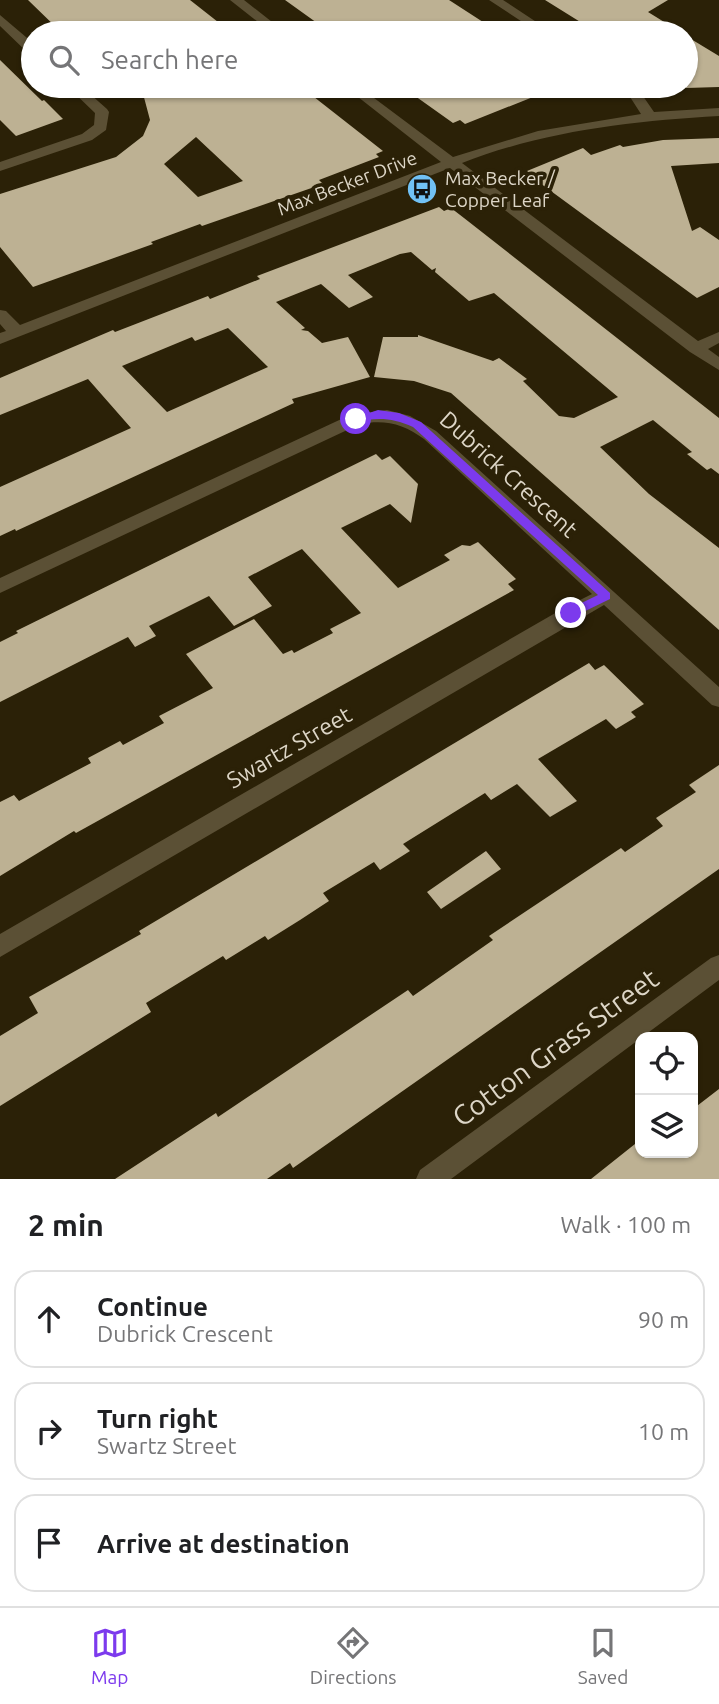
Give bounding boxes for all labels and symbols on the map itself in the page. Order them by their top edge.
street label: Max Becker Drive [274,146,420,220]
place label: Max Becker / Copper Leaf [445,167,556,211]
bus stop icon: Max Becker / Copper Leaf [405,172,439,206]
route start [340,403,371,434]
street label: Dubrick Crescent [435,406,583,542]
route end [555,597,586,628]
street label: Swartz Street [222,701,356,793]
street label: Cotton Grass Street [446,962,664,1132]

